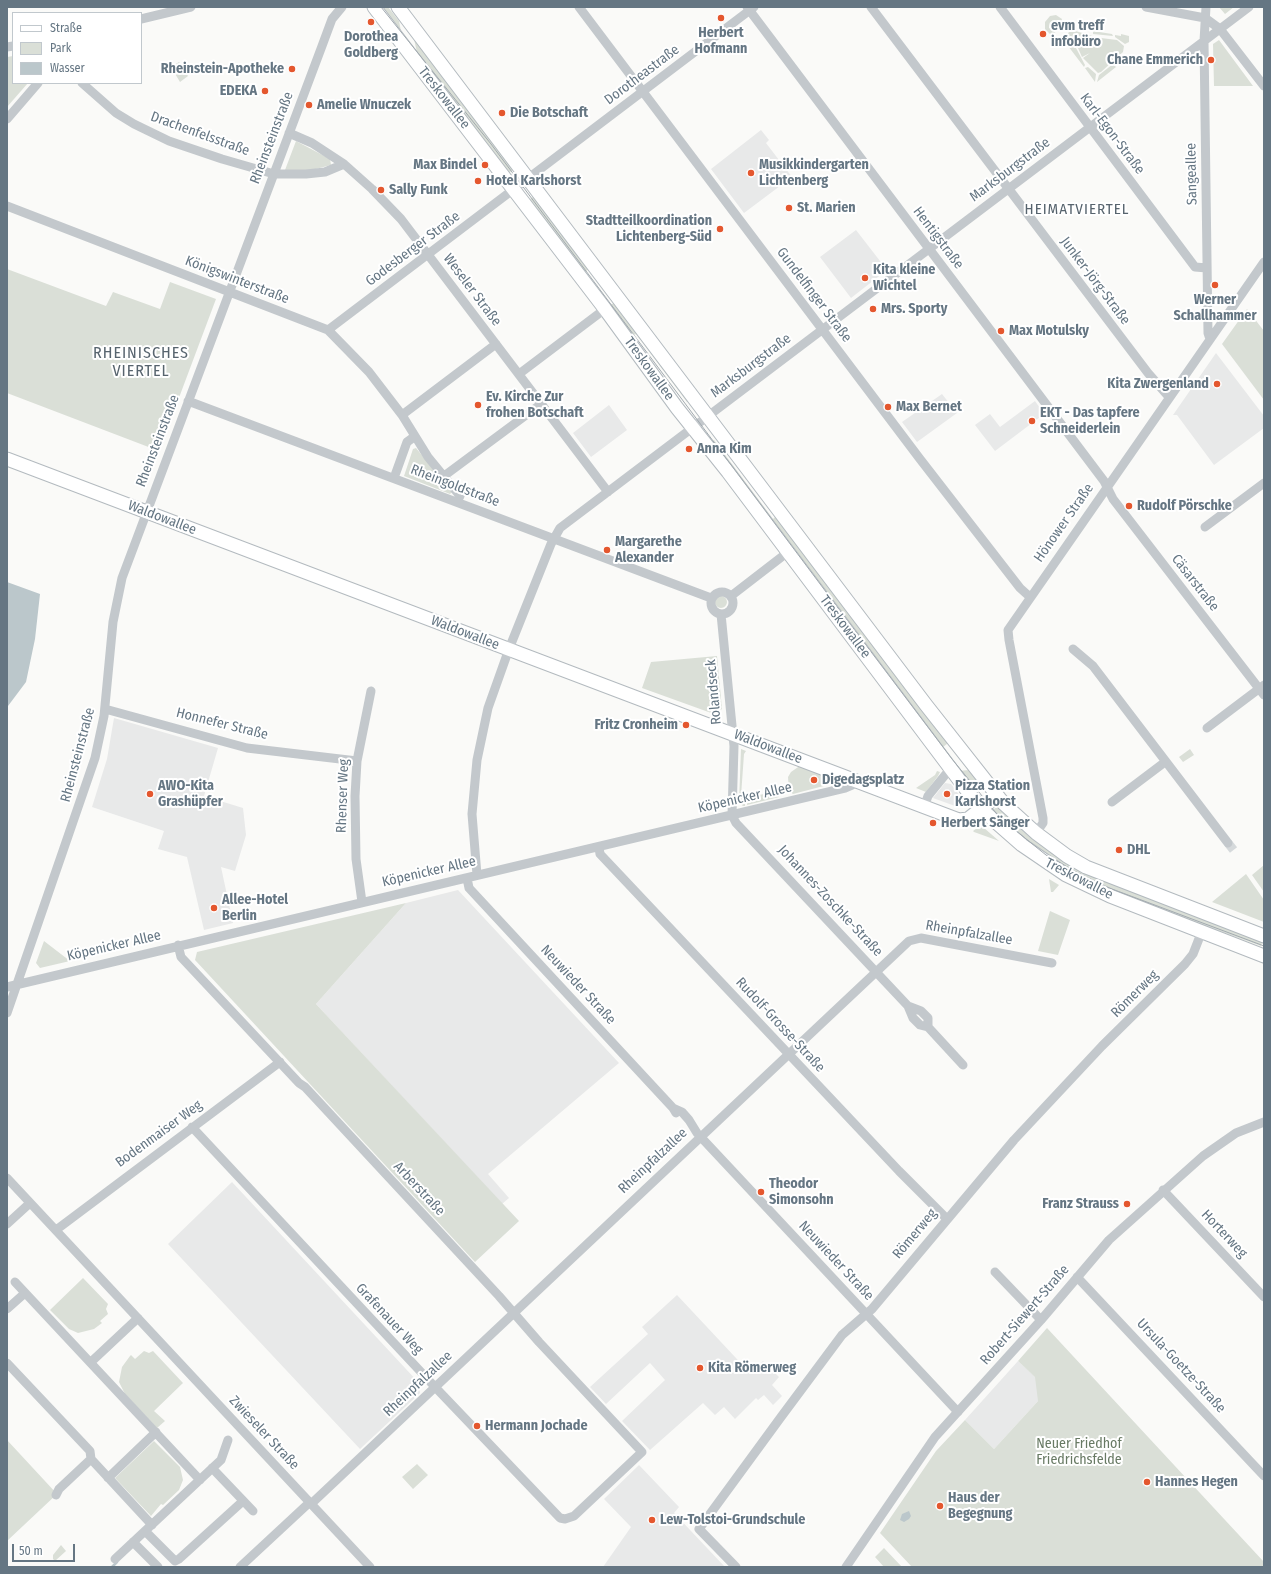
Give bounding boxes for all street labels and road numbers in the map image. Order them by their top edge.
street label: Dorotheastraße [601,41,683,109]
street label: Treskowallee [415,64,473,132]
street label: Rheinsteinstraße [247,90,297,186]
street label: Karl-Egon-Straße [1076,90,1148,178]
street label: Drachenfelsstraße [148,108,252,160]
street label: Marksburgstraße [966,134,1054,206]
street label: Sangeallee [1183,143,1201,205]
street label: Hentigstraße [909,204,967,272]
street label: Godesberger Straße [363,208,463,290]
street label: Junker-Jörg-Straße [1057,234,1133,328]
street label: Gundelfinger Straße [773,244,855,346]
street label: Weseler Straße [439,251,505,329]
street label: Königswinterstraße [183,252,291,308]
street label: Marksburgstraße [707,330,795,402]
street label: Treskowallee [620,334,678,404]
street label: Rheinsteinstraße [133,393,183,489]
street label: Rheingoldstraße [408,461,502,511]
street label: Hönower Straße [1031,480,1097,566]
street label: Waldowallee [125,497,199,539]
street label: Cäsarstraße [1168,551,1222,615]
street label: Treskowallee [816,592,874,662]
street label: Waldowallee [428,612,502,654]
street label: Rolandseck [703,659,725,725]
street label: Honnefer Straße [174,704,270,744]
street label: Rheinsteinstraße [57,706,99,804]
street label: Waldowallee [731,726,805,768]
street label: Rhenser Weg [333,759,353,833]
street label: Köpenicker Allee [696,779,794,817]
street label: Johannes-Zoschke-Straße [774,842,886,960]
street label: Köpenicker Allee [380,853,478,891]
street label: Treskowallee [1042,855,1116,903]
street label: Rheinpfalzallee [924,917,1014,949]
street label: Köpenicker Allee [65,927,163,965]
street label: Neuwieder Straße [537,942,619,1028]
street label: Römerweg [1108,967,1162,1021]
street label: Rudolf-Grosse-Straße [732,974,828,1076]
street label: Bodenmaiser Weg [112,1097,206,1171]
street label: Rheinpfalzallee [615,1125,691,1197]
street label: Arberstraße [390,1159,448,1219]
street label: Römerweg [889,1206,941,1262]
street label: Horterweg [1198,1206,1250,1262]
street label: Neuwieder Straße [795,1218,877,1304]
street label: Robert-Siewert-Straße [977,1262,1073,1368]
street label: Grafenauer Weg [352,1280,426,1358]
street label: Ursula-Goetze-Straße [1133,1315,1229,1417]
street label: Rheinpfalzallee [380,1348,456,1420]
street label: Zwieseler Straße [225,1393,303,1473]

